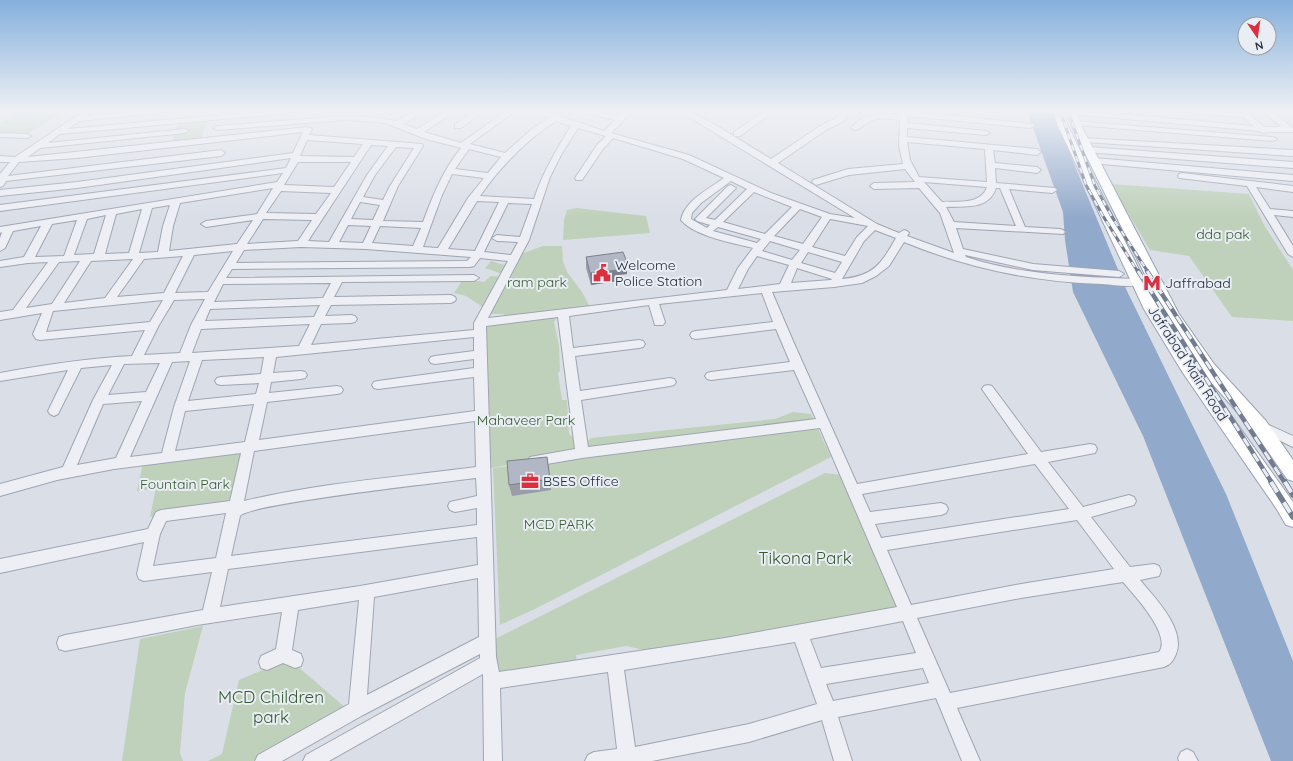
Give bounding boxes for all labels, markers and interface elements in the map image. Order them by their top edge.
north arrow [1237,16,1277,56]
text: N [1254,38,1265,53]
park label: dda pak [1196,225,1250,243]
place label: Welcome Police Station [615,256,702,290]
public building icon: Welcome Police Station [592,263,612,283]
park label: ram park [507,273,567,291]
metro station icon: Jaffrabad [1142,273,1162,293]
place label: Jaffrabad [1165,274,1231,292]
street label: Jafrabad Main Road [1144,302,1232,424]
park label: Mahaveer Park [477,411,575,429]
office icon: BSES Office [520,471,540,491]
place label: BSES Office [543,472,619,490]
park label: Fountain Park [140,475,230,493]
park label: MCD PARK [524,515,594,533]
park label: Tikona Park [758,547,852,568]
park label: MCD Children park [218,686,324,727]

